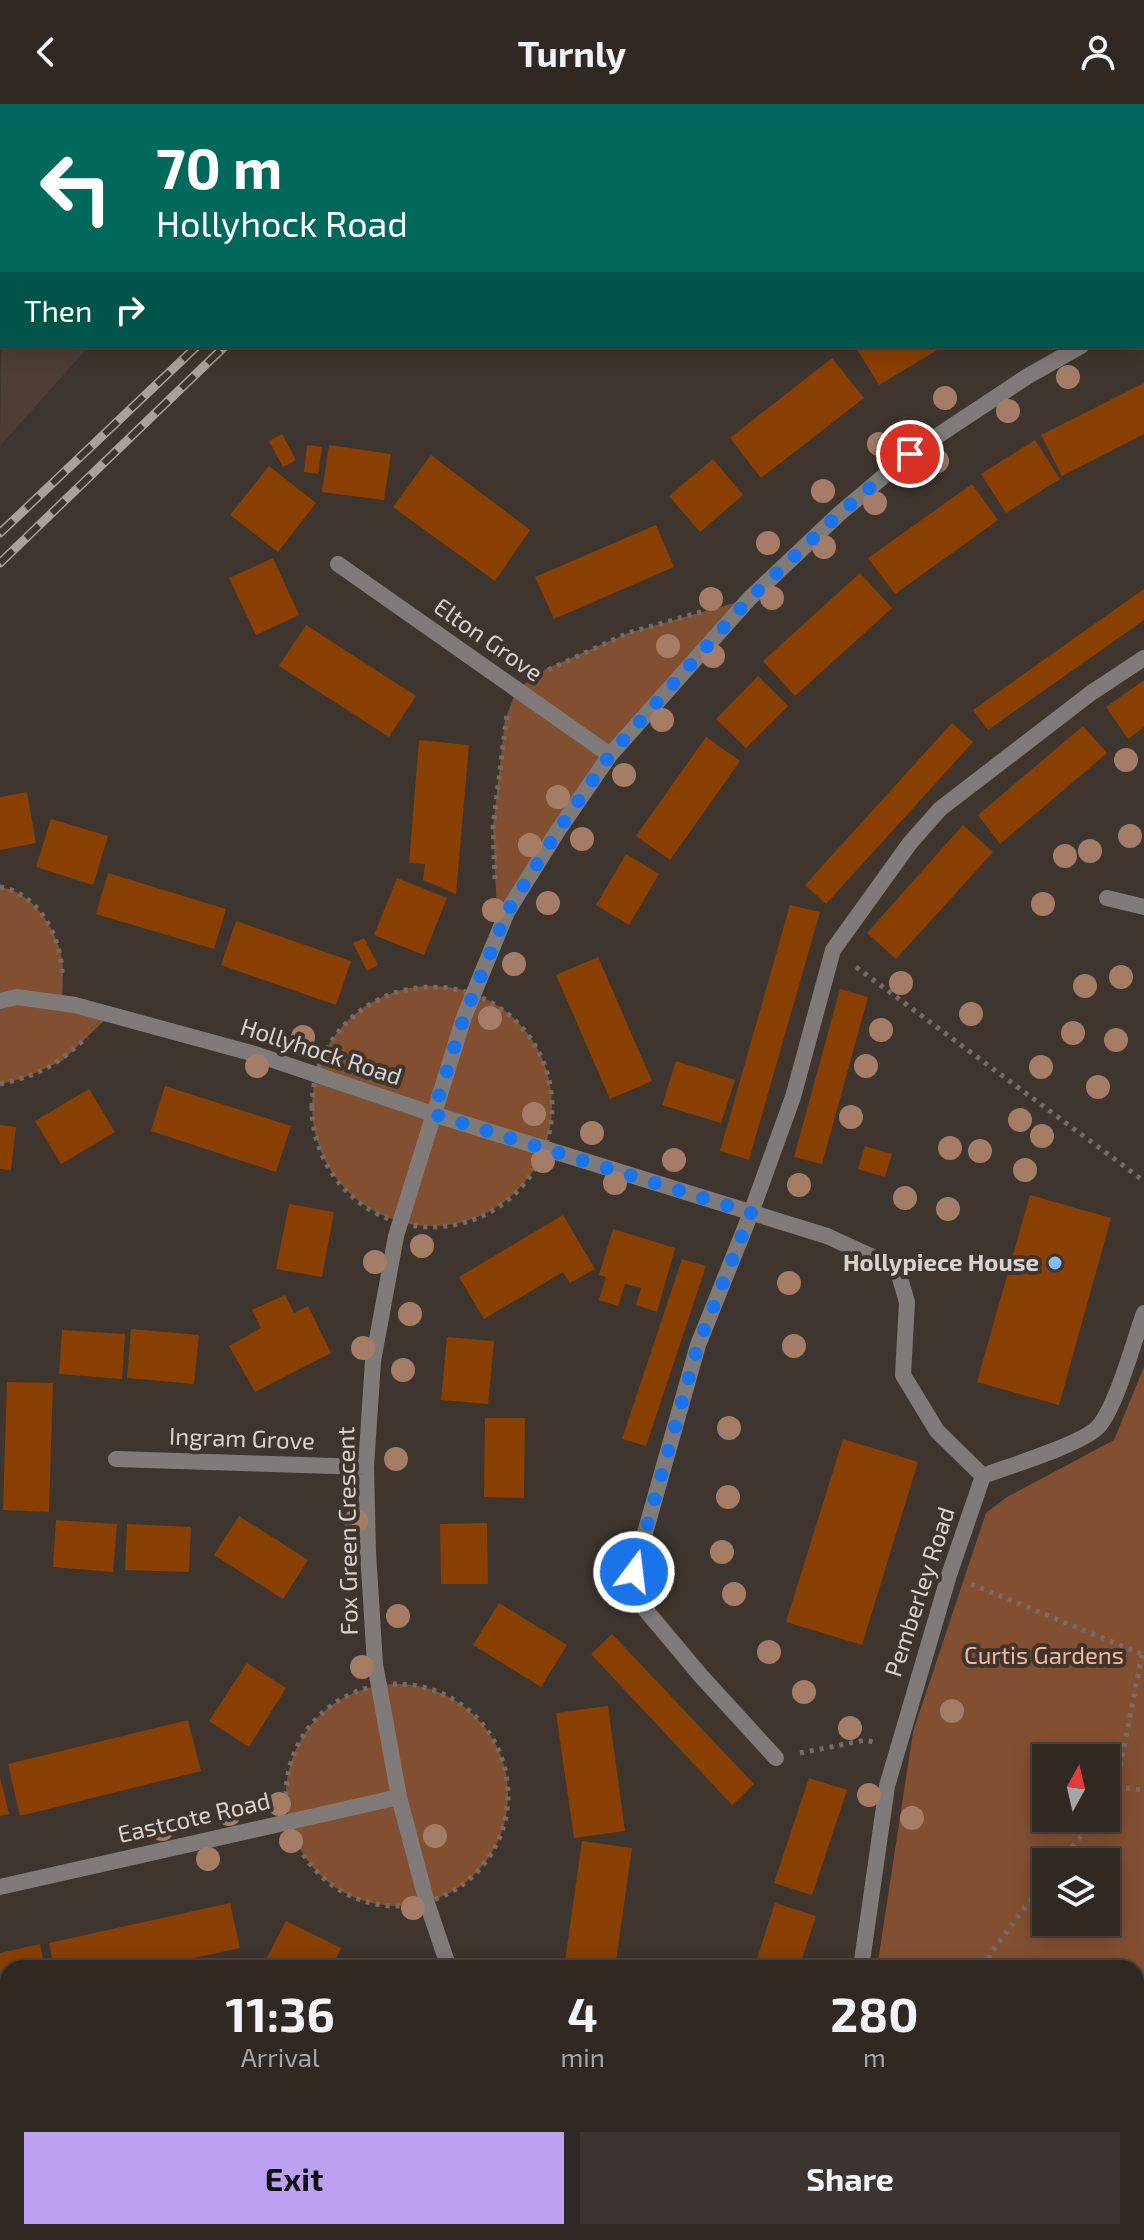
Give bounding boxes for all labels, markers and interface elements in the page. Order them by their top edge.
icon: back [24,30,68,74]
icon: person [1076,30,1120,74]
text: Turnly [518,31,626,74]
text: 70 m [156,133,282,200]
icon: left [24,136,128,240]
text: Hollyhock Road [156,201,408,244]
icon: right [108,288,152,332]
text: Then [24,292,92,328]
pin [876,420,944,488]
icon: arrive [888,432,932,476]
street label: Elton Grove [429,591,549,687]
street label: Hollyhock Road [237,1011,406,1090]
place label: Hollypiece House [843,1247,1039,1276]
marker: Hollypiece House [1046,1254,1064,1272]
street label: Ingram Grove [169,1420,316,1455]
street label: Fox Green Crescent [330,1426,363,1636]
street label: Pemberley Road [877,1503,960,1680]
position arrow [592,1530,676,1614]
park label: Curtis Gardens [964,1640,1124,1669]
north arrow [1032,1744,1120,1832]
map controls [1032,1744,1120,1936]
street label: Eastcote Road [115,1785,273,1848]
button: layers [1032,1848,1120,1936]
text: 11:36 [226,1984,335,2042]
text: 4 [567,1984,598,2042]
text: 280 [830,1984,918,2042]
text: Arrival [241,2041,320,2072]
text: min [560,2041,605,2072]
text: m [863,2041,886,2072]
button: Exit [24,2132,564,2224]
button: Share [580,2132,1120,2224]

